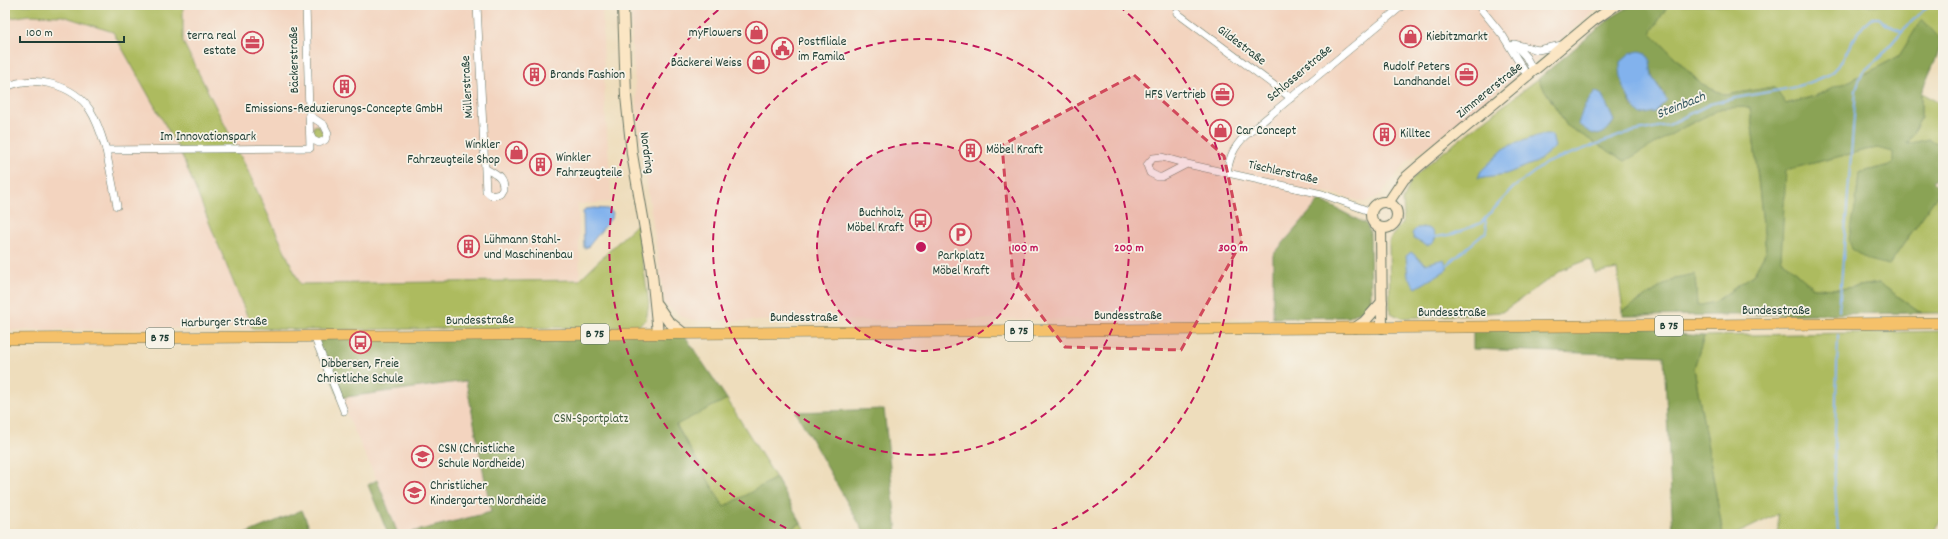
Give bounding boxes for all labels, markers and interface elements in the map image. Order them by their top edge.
scale bar [20,18,124,44]
shop icon: myFlowers [744,20,770,46]
street label: Gildestraße [1213,21,1270,71]
place label: myFlowers [689,24,742,43]
shop icon: Kiebitzmarkt [1398,24,1424,50]
text: 100 m [26,25,53,42]
street label: Bäckerstraße [285,26,305,94]
place label: terra real estate [187,27,236,61]
place label: Kiebitzmarkt [1426,28,1488,47]
office icon: terra real estate [239,30,265,56]
place label: Postfiliale im Famila [798,33,847,67]
public building icon: Postfiliale im Famila [769,36,795,62]
street label: Schlosserstraße [1263,41,1337,107]
shop icon: Bäckerei Weiss [745,50,771,76]
place label: Bäckerei Weiss [671,54,742,73]
street label: Müllerstraße [457,55,479,119]
place label: Rudolf Peters Landhandel [1383,58,1450,92]
street label: Zimmererstraße [1453,58,1527,124]
office icon: Rudolf Peters Landhandel [1453,61,1479,87]
building icon: Brands Fashion [521,62,547,88]
place label: Brands Fashion [550,66,625,85]
building icon: Emissions-Reduzierungs-Concepte GmbH [331,74,357,100]
office icon: HFS Vertrieb [1209,82,1235,108]
place label: HFS Vertrieb [1145,86,1206,105]
water label: Steinbach [1654,87,1709,125]
place label: Emissions-Reduzierungs-Concepte GmbH [245,100,443,119]
shop icon: Car Concept [1208,118,1234,144]
building icon: Killtec [1372,121,1398,147]
place label: Car Concept [1236,122,1296,141]
place label: Killtec [1400,125,1430,144]
street label: Im Innovationspark [160,128,256,147]
street label: Nordring [634,131,658,175]
place label: Winkler Fahrzeugteile Shop [407,136,500,170]
building icon: Möbel Kraft [958,137,984,163]
shop icon: Winkler Fahrzeugteile Shop [503,139,529,165]
place label: Möbel Kraft [986,141,1043,160]
place label: Winkler Fahrzeugteile [556,149,623,183]
building icon: Winkler Fahrzeugteile [528,152,554,178]
street label: Tischlerstraße [1246,156,1320,190]
place label: Buchholz, Möbel Kraft [847,204,904,238]
bus stop icon: Buchholz, Möbel Kraft [907,207,933,233]
parking icon: Parkplatz Möbel Kraft [948,221,974,247]
place label: Lühmann Stahl- und Maschinenbau [484,231,573,265]
building icon: Lühmann Stahl- und Maschinenbau [455,234,481,260]
centre of rings [914,240,928,254]
text: 100 m [1012,240,1038,257]
text: 200 m [1114,240,1144,257]
text: 300 m [1218,240,1248,257]
place label: Parkplatz Möbel Kraft [932,247,990,281]
street label: Bundesstraße [1742,302,1810,321]
street label: Bundesstraße [1418,304,1486,323]
street label: Bundesstraße [1094,307,1162,326]
street label: Bundesstraße [770,309,838,328]
street label: Bundesstraße [446,311,515,331]
street label: Harburger Straße [181,313,268,333]
road number: B 75 [1655,316,1683,336]
road number: B 75 [1005,321,1033,341]
road number: B 75 [581,324,609,344]
road number: B 75 [146,328,174,348]
bus stop icon: Dibbersen, Freie Christliche Schule [347,329,373,355]
place label: Dibbersen, Freie Christliche Schule [317,355,404,389]
park label: CSN-Sportplatz [553,410,629,429]
place label: CSN (Christliche Schule Nordheide) [438,440,525,474]
school or university icon: CSN (Christliche Schule Nordheide) [410,443,436,469]
place label: Christlicher Kindergarten Nordheide [430,477,546,511]
school or university icon: Christlicher Kindergarten Nordheide [401,480,427,506]

